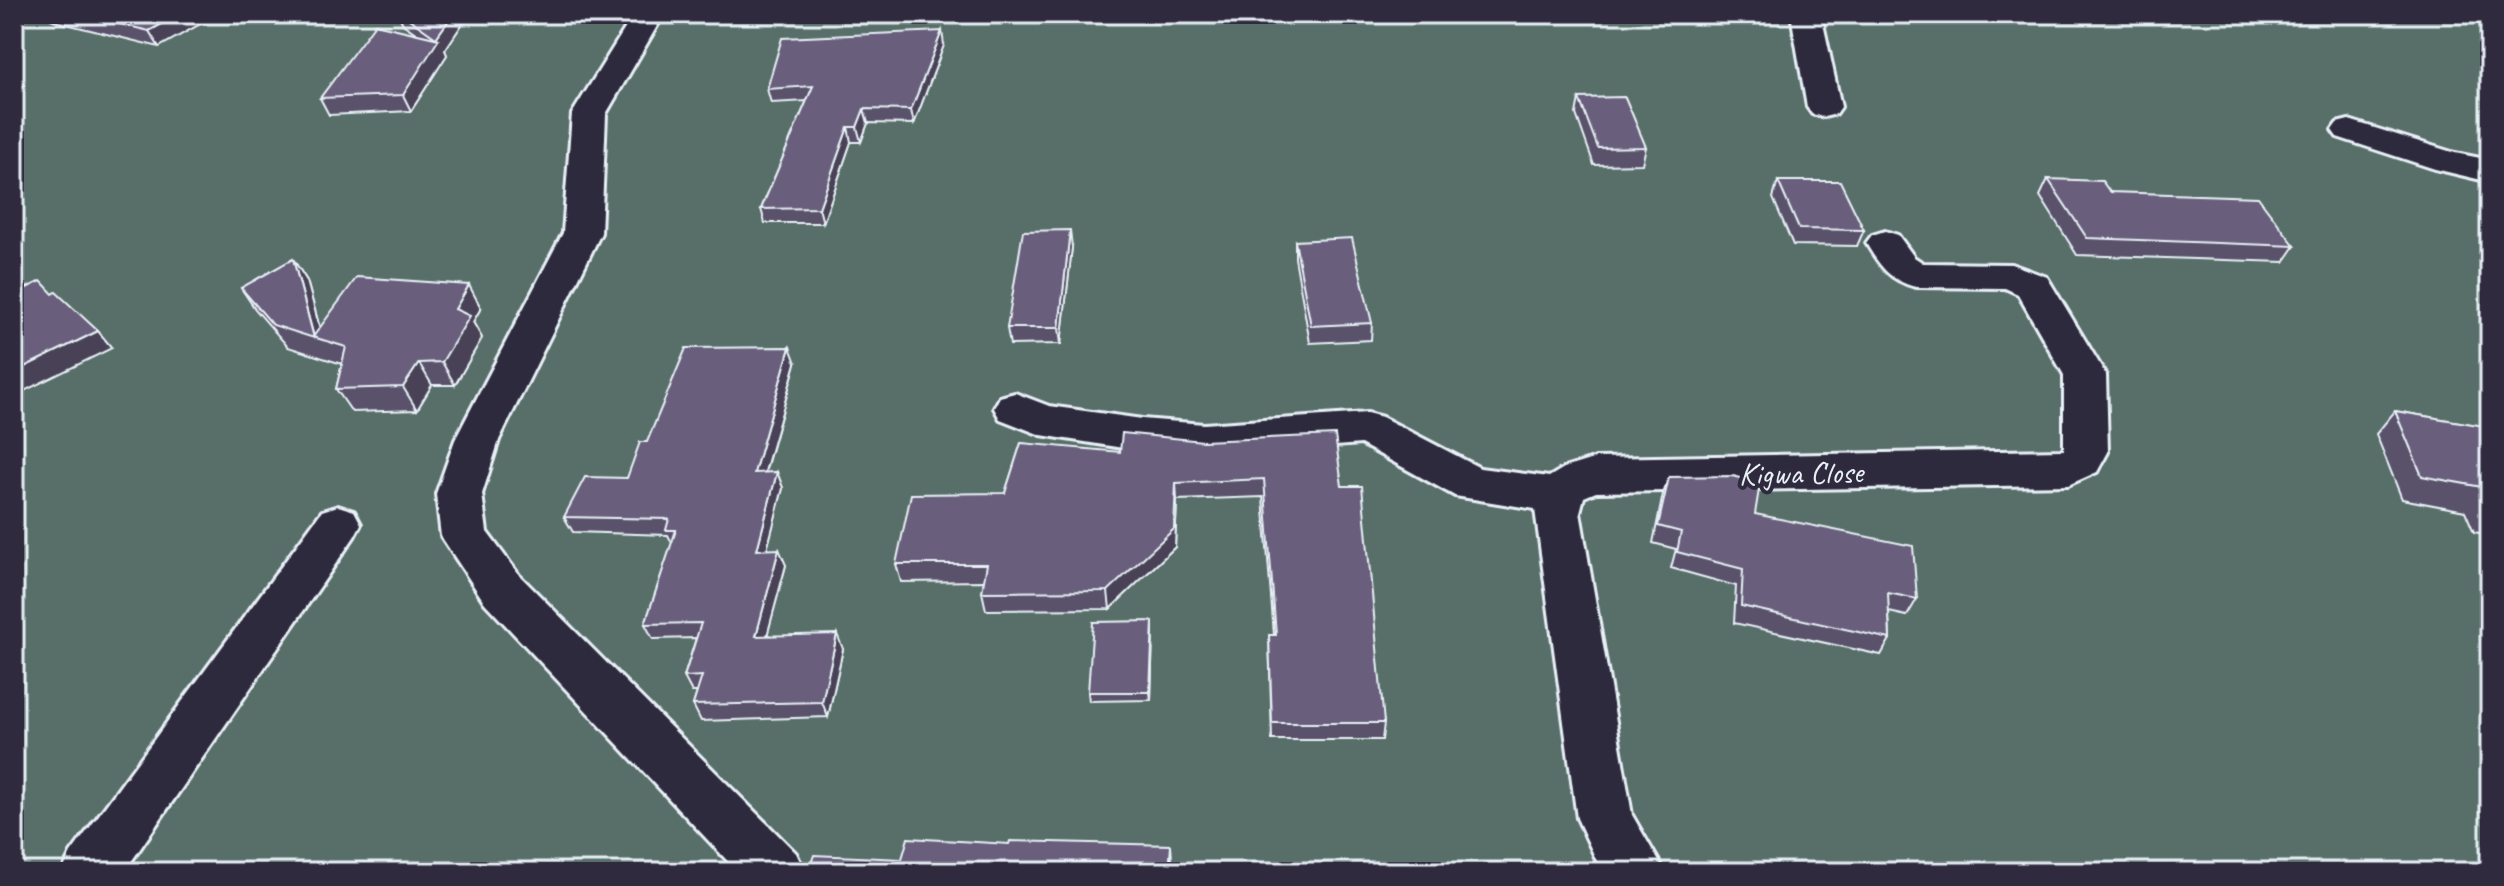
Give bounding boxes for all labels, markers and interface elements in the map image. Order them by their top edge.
street label: Kigwa Close [1739,451,1866,495]

